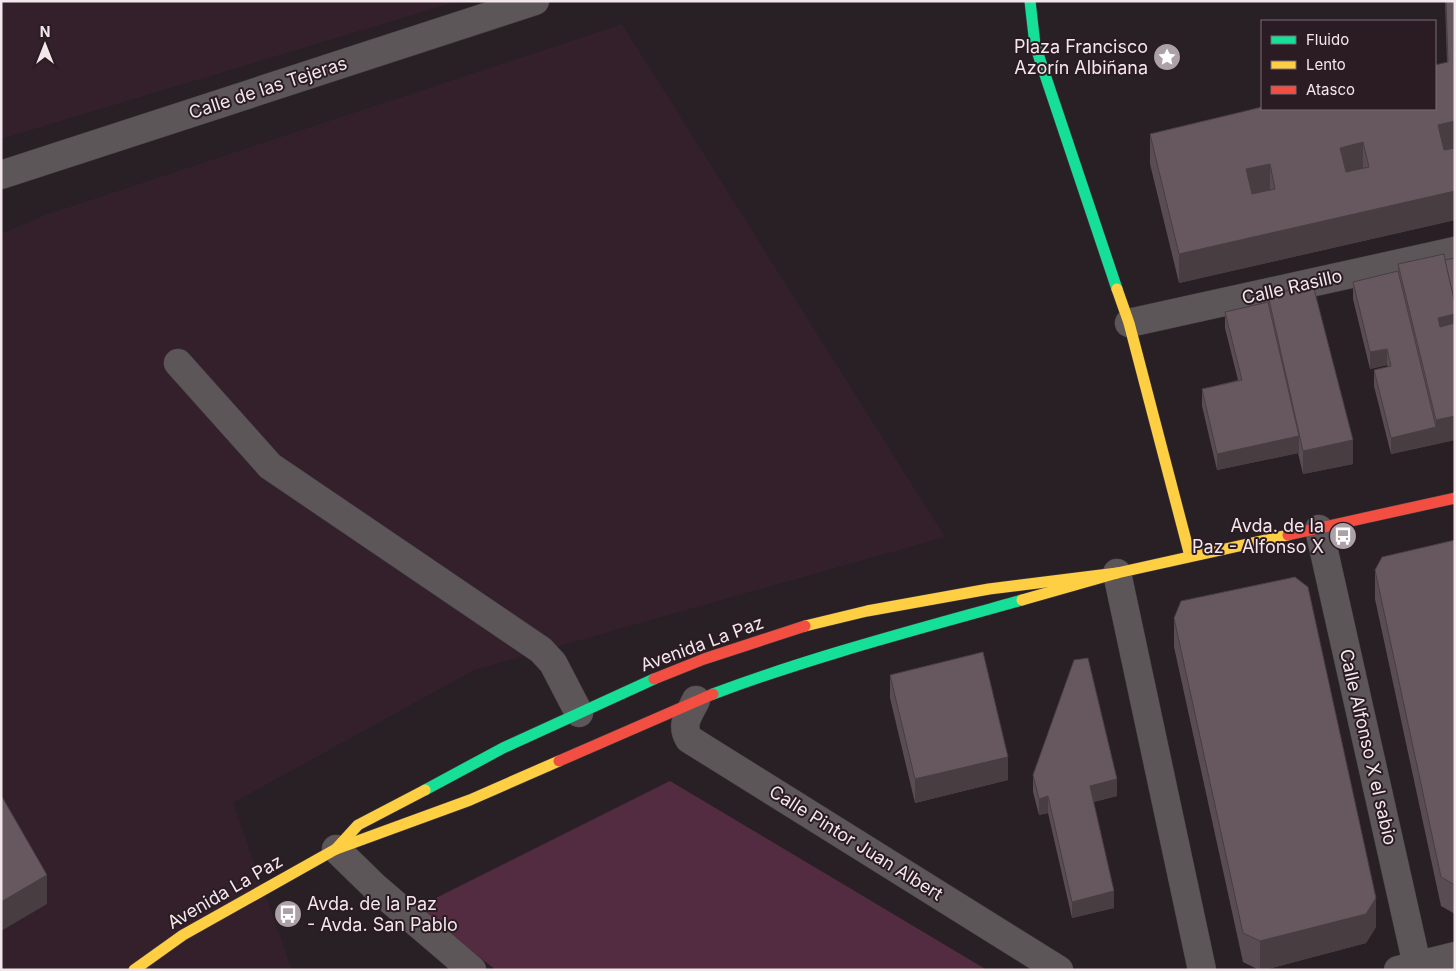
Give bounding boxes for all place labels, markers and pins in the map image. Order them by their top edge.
place label: Plaza Francisco Azorín Albiñana [1014,36,1148,78]
place icon: Plaza Francisco Azorín Albiñana [1152,42,1182,72]
place label: Avda. de la Paz - Alfonso X [1192,515,1324,557]
bus stop icon: Avda. de la Paz - Alfonso X [1328,521,1358,551]
place label: Avda. de la Paz - Avda. San Pablo [307,893,458,935]
bus stop icon: Avda. de la Paz - Avda. San Pablo [273,899,303,929]

